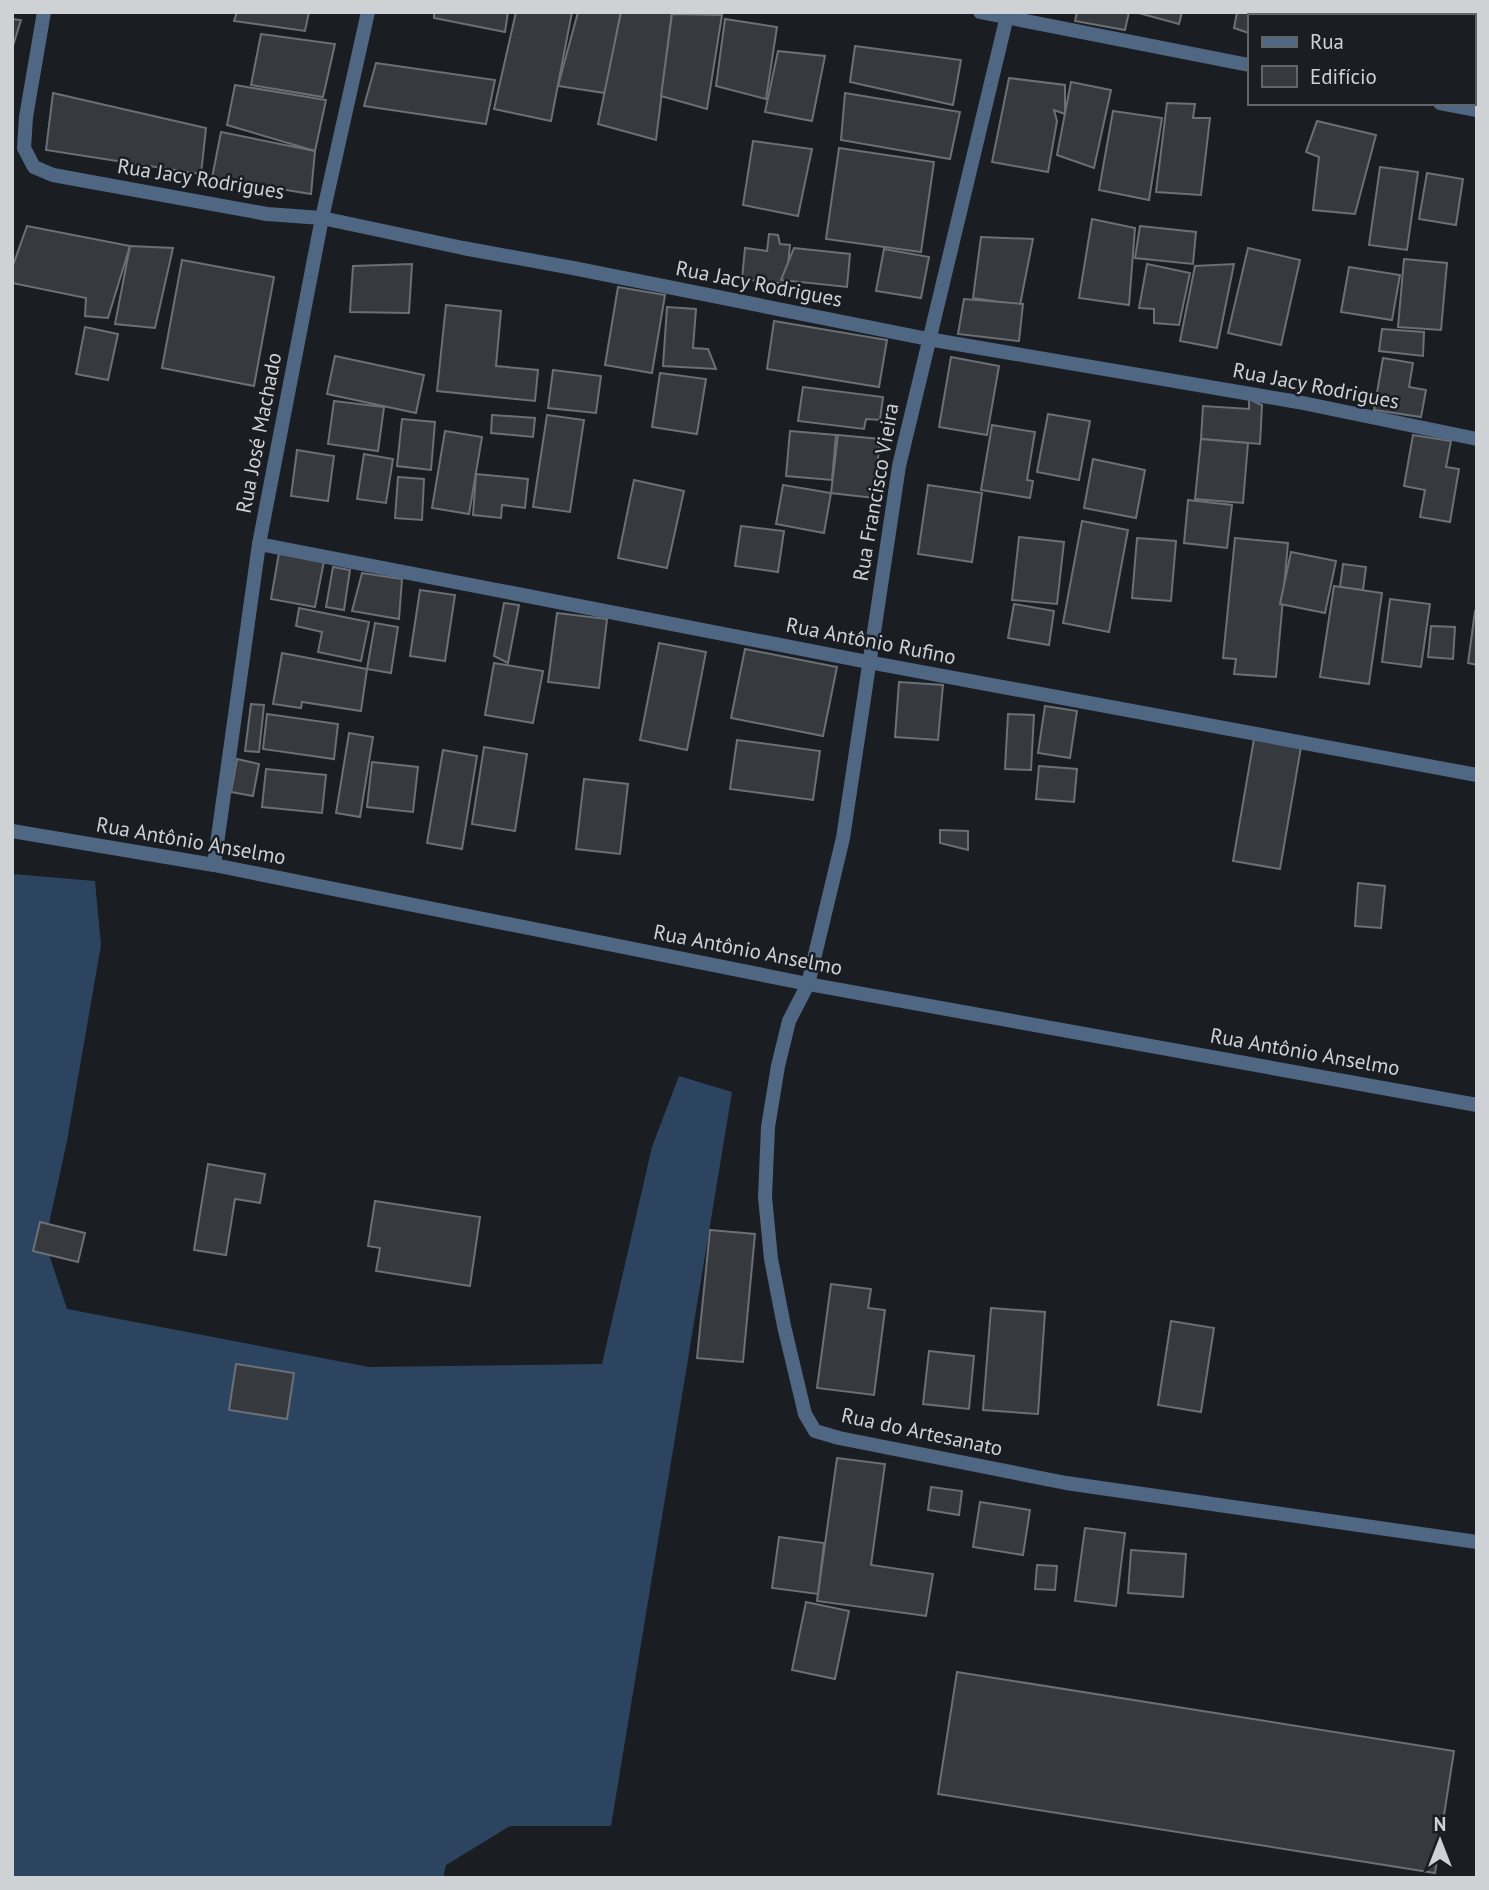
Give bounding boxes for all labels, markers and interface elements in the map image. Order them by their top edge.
legend [1248,14,1475,105]
text: Rua [1310,28,1344,55]
text: Edifício [1310,63,1377,90]
street label: Rua Jacy Rodrigues [116,152,287,205]
street label: Rua Jacy Rodrigues [674,254,845,313]
street label: Rua José Machado [230,350,287,516]
street label: Rua Jacy Rodrigues [1231,356,1402,415]
street label: Rua Francisco Vieira [847,401,904,583]
street label: Rua Antônio Rufino [784,611,958,670]
street label: Rua Antônio Anselmo [94,811,288,870]
street label: Rua Antônio Anselmo [651,918,845,981]
street label: Rua Antônio Anselmo [1208,1022,1402,1081]
street label: Rua do Artesanato [839,1401,1005,1462]
north arrow [1405,1806,1475,1876]
text: N [1434,1812,1446,1836]

